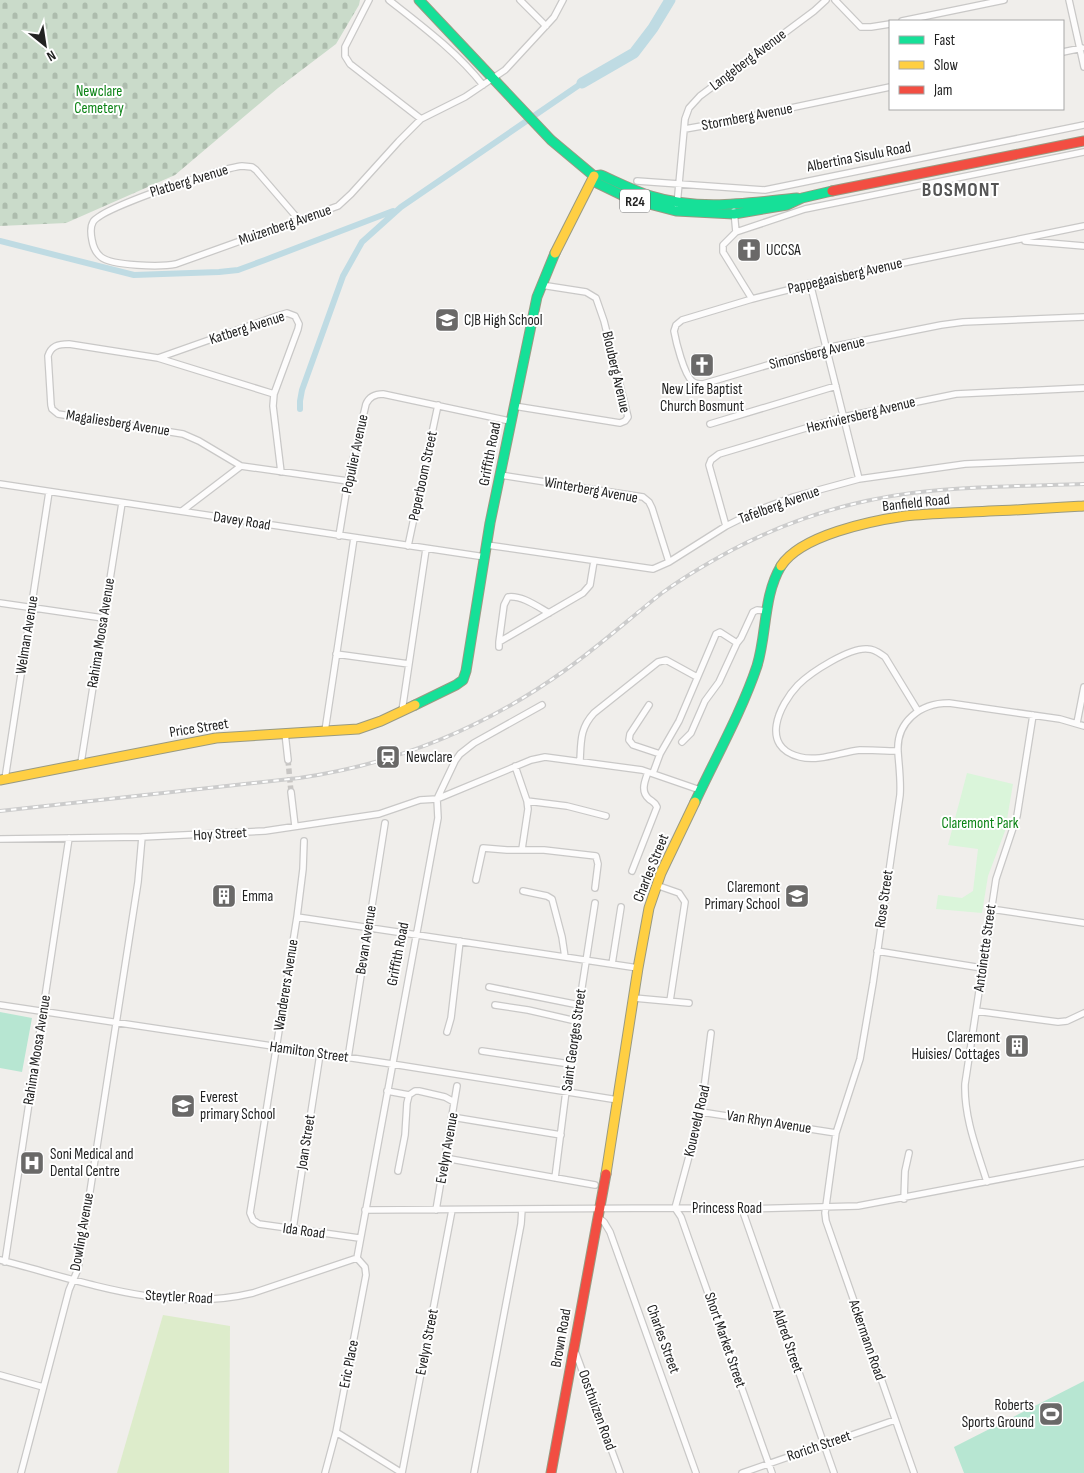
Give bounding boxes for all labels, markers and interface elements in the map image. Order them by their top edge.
north arrow [20,20,70,70]
legend [889,20,1064,110]
street label: Langeberg Avenue [706,25,790,95]
text: Fast [934,31,956,50]
text: N [44,47,59,65]
text: Slow [934,56,958,75]
text: Jam [933,81,952,100]
park label: Newclare Cemetery [74,82,124,118]
street label: Stormberg Avenue [700,99,794,135]
street label: Albertina Sisulu Road [804,138,913,177]
street label: Platberg Avenue [148,160,230,202]
district label: BOSMONT [922,178,1000,202]
road number: R24 [620,190,650,212]
street label: Muizenberg Avenue [236,200,334,250]
church icon: UCCSA [736,237,762,263]
place label: UCCSA [766,241,801,260]
street label: Pappegaaisberg Avenue [786,254,904,298]
street label: Katberg Avenue [207,307,287,349]
school or university icon: CJB High School [434,307,460,333]
place label: CJB High School [464,311,543,330]
street label: Blouberg Avenue [597,329,635,415]
street label: Simonsberg Avenue [767,332,867,374]
church icon: New Life Baptist Church Bosmunt [689,352,715,378]
place label: New Life Baptist Church Bosmunt [660,380,744,416]
street label: Hexriviersberg Avenue [805,392,917,438]
street label: Magaliesberg Avenue [65,405,171,441]
street label: Populier Avenue [337,413,373,495]
street label: Griffith Road [475,421,505,487]
street label: Peperboom Street [404,429,442,523]
street label: Winterberg Avenue [543,472,639,508]
street label: Tafelberg Avenue [736,482,822,528]
street label: Banfield Road [881,490,951,516]
street label: Davey Road [212,507,272,535]
street label: Rahima Moosa Avenue [83,577,119,689]
street label: Welman Avenue [11,594,43,676]
street label: Price Street [168,714,230,742]
station icon: Newclare [375,744,401,770]
place label: Newclare [406,748,453,767]
park label: Claremont Park [941,814,1019,833]
street label: Hoy Street [193,823,248,845]
street label: Charles Street [629,831,673,905]
street label: Rose Street [871,868,898,929]
place label: Claremont Primary School [704,878,780,914]
building icon: Emma [211,883,237,909]
school or university icon: Claremont Primary School [784,883,810,909]
place label: Emma [242,887,273,906]
street label: Antoinette Street [969,903,1001,994]
street label: Bevan Avenue [351,904,381,976]
street label: Griffith Road [383,921,413,987]
street label: Wanderers Avenue [269,938,303,1032]
street label: Saint Georges Street [557,987,591,1093]
street label: Rahima Moosa Avenue [19,994,55,1106]
place label: Claremont Huisies/ Cottages [911,1028,1000,1064]
building icon: Claremont Huisies/ Cottages [1004,1033,1030,1059]
street label: Hamilton Street [268,1037,350,1067]
street label: Koueveld Road [680,1083,714,1159]
place label: Everest primary School [200,1088,275,1124]
school or university icon: Everest primary School [170,1093,196,1119]
street label: Van Rhyn Avenue [725,1106,813,1138]
street label: Evelyn Avenue [431,1111,463,1185]
street label: Joan Street [292,1113,320,1172]
place label: Soni Medical and Dental Centre [50,1145,133,1181]
hospital icon: Soni Medical and Dental Centre [19,1150,45,1176]
street label: Dowling Avenue [66,1191,98,1273]
street label: Princess Road [692,1199,762,1218]
street label: Ida Road [282,1219,326,1243]
street label: Steytler Road [145,1286,213,1308]
street label: Short Market Street [700,1290,750,1391]
street label: Ackermann Road [844,1296,890,1383]
street label: Charles Street [642,1302,684,1376]
street label: Aldred Street [768,1306,808,1376]
street label: Evelyn Street [411,1307,443,1377]
street label: Brown Road [547,1307,575,1369]
street label: Eric Place [335,1338,363,1390]
street label: Oosthuizen Road [574,1367,620,1453]
place label: Roberts Sports Ground [962,1396,1034,1432]
sports icon: Roberts Sports Ground [1038,1401,1064,1427]
street label: Rorich Street [784,1426,854,1466]

